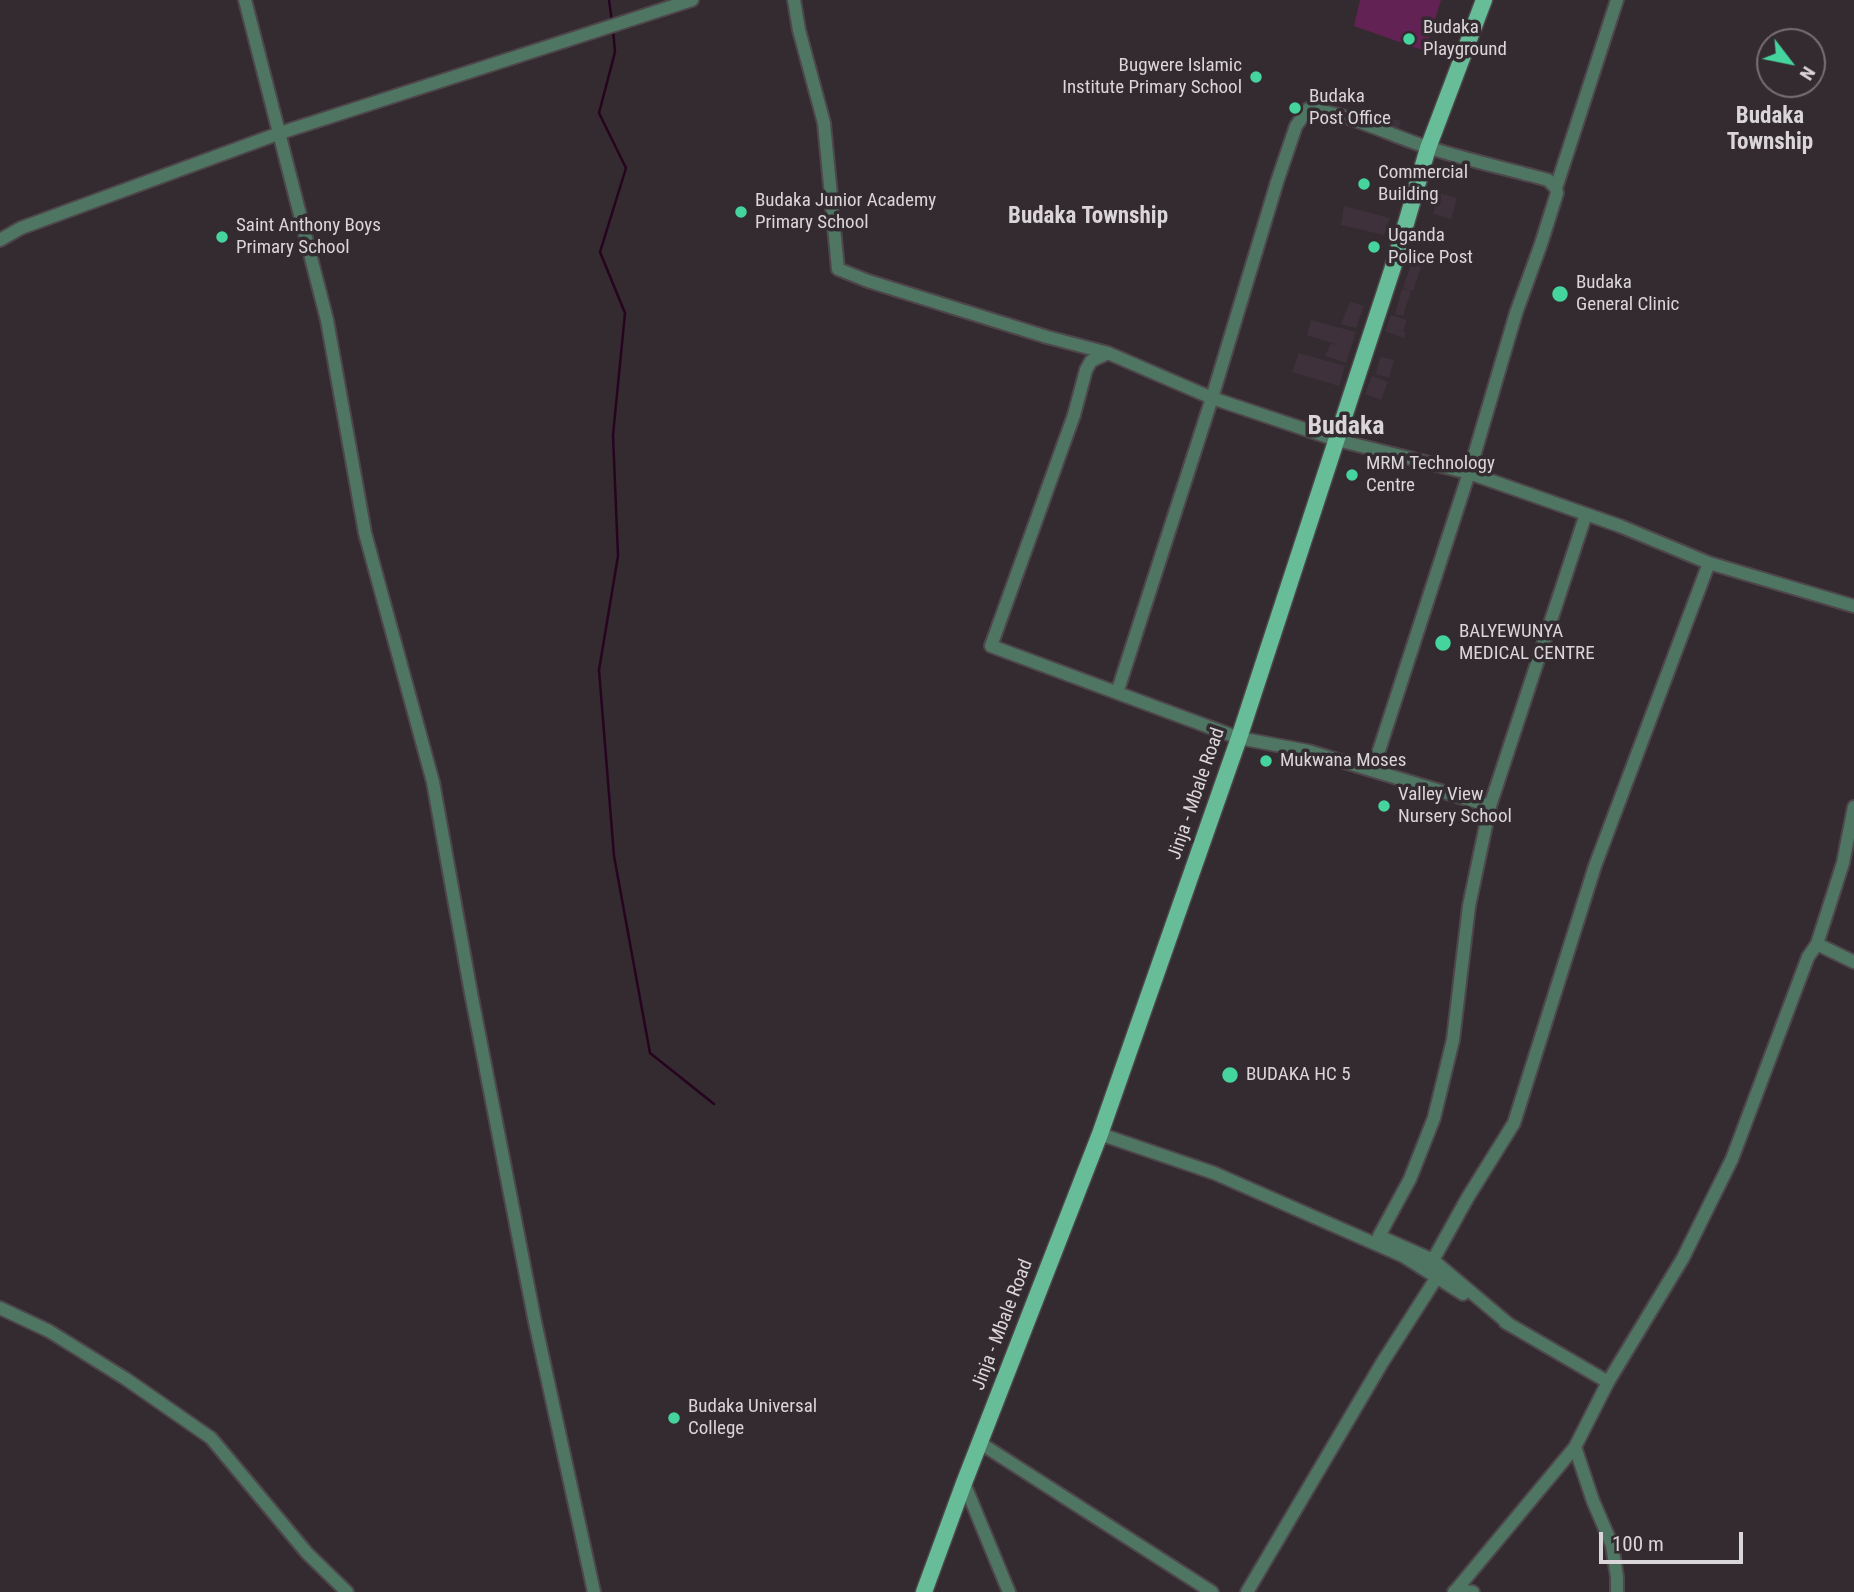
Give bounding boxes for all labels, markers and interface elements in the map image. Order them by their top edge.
place label: Budaka Playground [1423,17,1507,61]
north arrow [1756,28,1826,98]
marker: Budaka Playground [1401,31,1417,47]
place label: Bugwere Islamic Institute Primary School [1062,55,1242,99]
text: N [1795,62,1820,84]
marker: Bugwere Islamic Institute Primary School [1248,69,1264,85]
place label: Budaka Post Office [1309,86,1391,130]
marker: Budaka Post Office [1287,100,1303,116]
district label: Budaka Township [1727,103,1813,157]
place label: Commercial Building [1378,162,1468,206]
marker: Commercial Building [1356,176,1372,192]
place label: Budaka Junior Academy Primary School [755,190,936,234]
district label: Budaka Township [1008,203,1168,231]
marker: Budaka Junior Academy Primary School [733,204,749,220]
place label: Saint Anthony Boys Primary School [236,215,381,259]
place label: Uganda Police Post [1388,225,1473,269]
marker: Saint Anthony Boys Primary School [214,229,230,245]
marker: Uganda Police Post [1366,239,1382,255]
place label: Budaka General Clinic [1576,272,1679,316]
marker: Budaka General Clinic [1550,284,1570,304]
district label: Budaka [1307,411,1385,443]
place label: MRM Technology Centre [1366,453,1495,497]
marker: MRM Technology Centre [1344,467,1360,483]
place label: BALYEWUNYA MEDICAL CENTRE [1459,621,1595,665]
marker: BALYEWUNYA MEDICAL CENTRE [1433,633,1453,653]
street label: Jinja - Mbale Road [1164,725,1230,863]
place label: Mukwana Moses [1280,750,1406,772]
marker: Mukwana Moses [1258,753,1274,769]
place label: Valley View Nursery School [1398,784,1512,828]
marker: Valley View Nursery School [1376,798,1392,814]
place label: BUDAKA HC 5 [1246,1064,1351,1086]
marker: BUDAKA HC 5 [1220,1065,1240,1085]
street label: Jinja - Mbale Road [968,1256,1038,1394]
place label: Budaka Universal College [688,1396,817,1440]
marker: Budaka Universal College [666,1410,682,1426]
scale bar [1602,1518,1745,1562]
text: 100 m [1612,1532,1664,1556]

